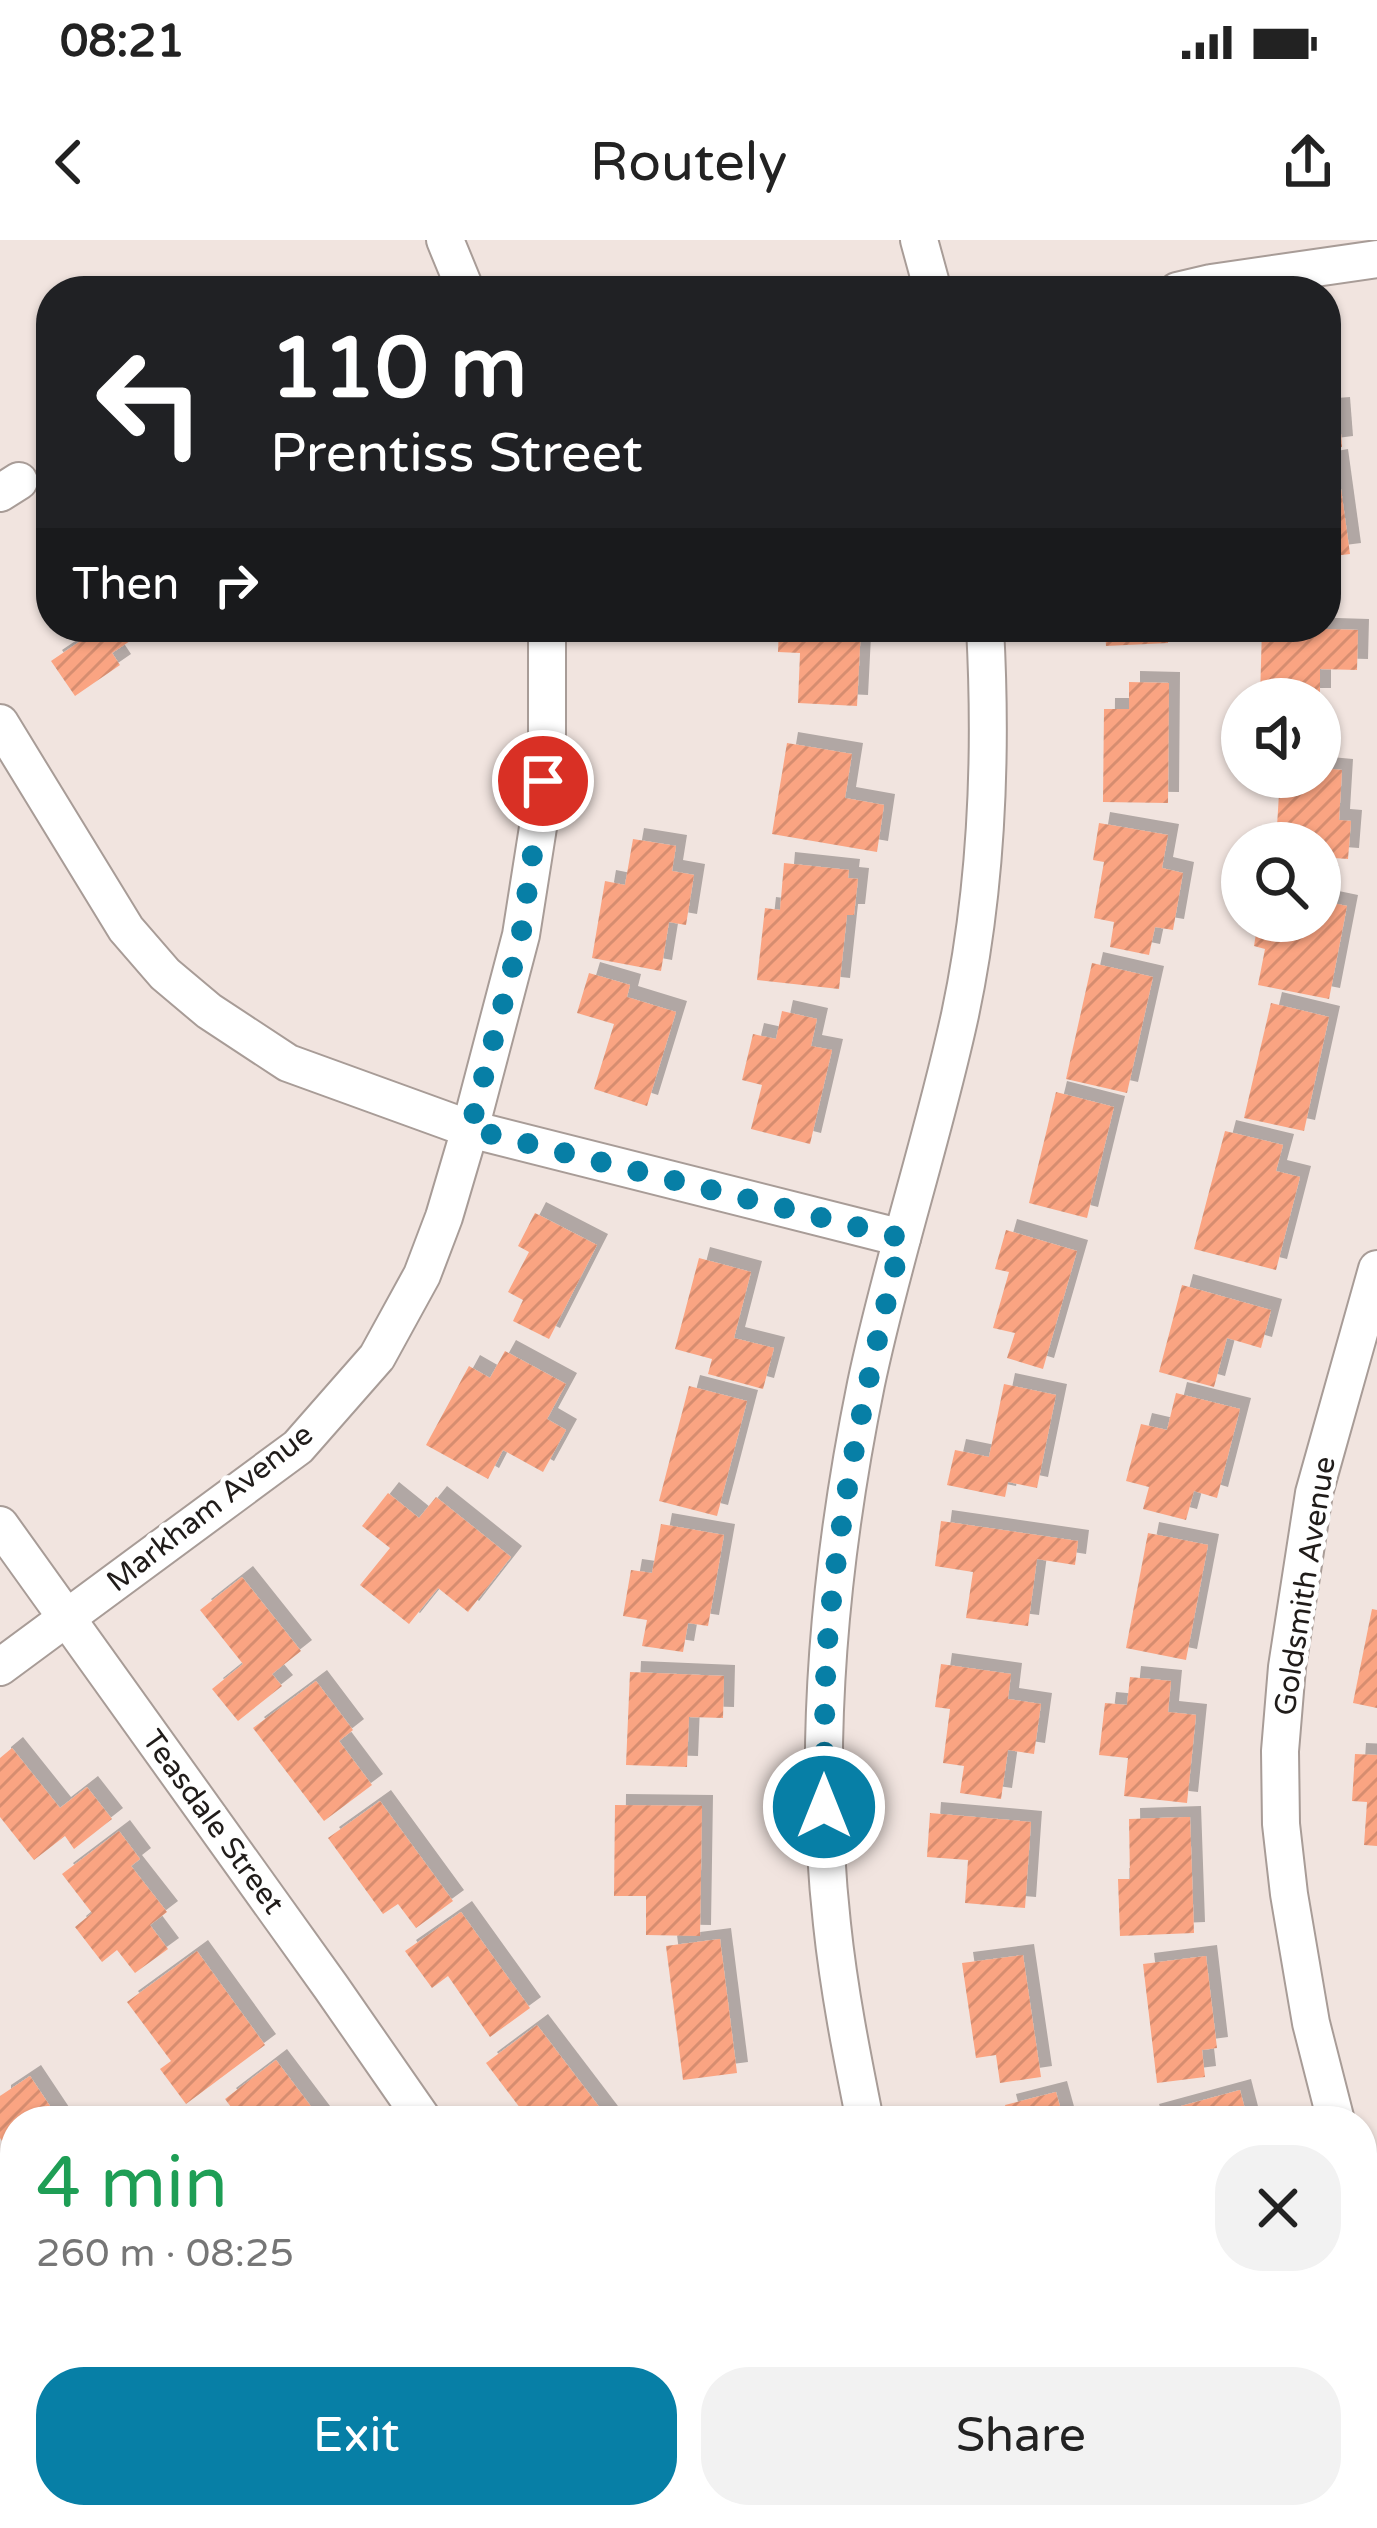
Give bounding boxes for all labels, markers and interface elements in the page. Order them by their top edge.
text: 08:21 [60,15,185,69]
icon: back [36,129,102,195]
icon: share [1275,129,1341,195]
text: Routely [590,130,787,195]
text: 110 m [270,319,527,420]
icon: left [72,324,228,480]
text: Prentiss Street [270,421,643,486]
icon: right [203,552,269,618]
text: Then [72,558,179,612]
map controls [1221,678,1341,942]
button: sound [1221,678,1341,798]
pin [492,730,594,832]
icon: arrive [510,748,576,814]
button: search [1221,822,1341,942]
street label: Markham Avenue [100,1416,320,1600]
street label: Goldsmith Avenue [1266,1454,1344,1718]
street label: Teasdale Street [134,1723,292,1921]
position arrow [761,1744,887,1870]
text: 4 min [36,2141,228,2228]
button: close [1215,2145,1341,2271]
text: 260 m · 08:25 [36,2230,294,2277]
button: Exit [36,2367,677,2505]
button: Share [701,2367,1341,2505]

